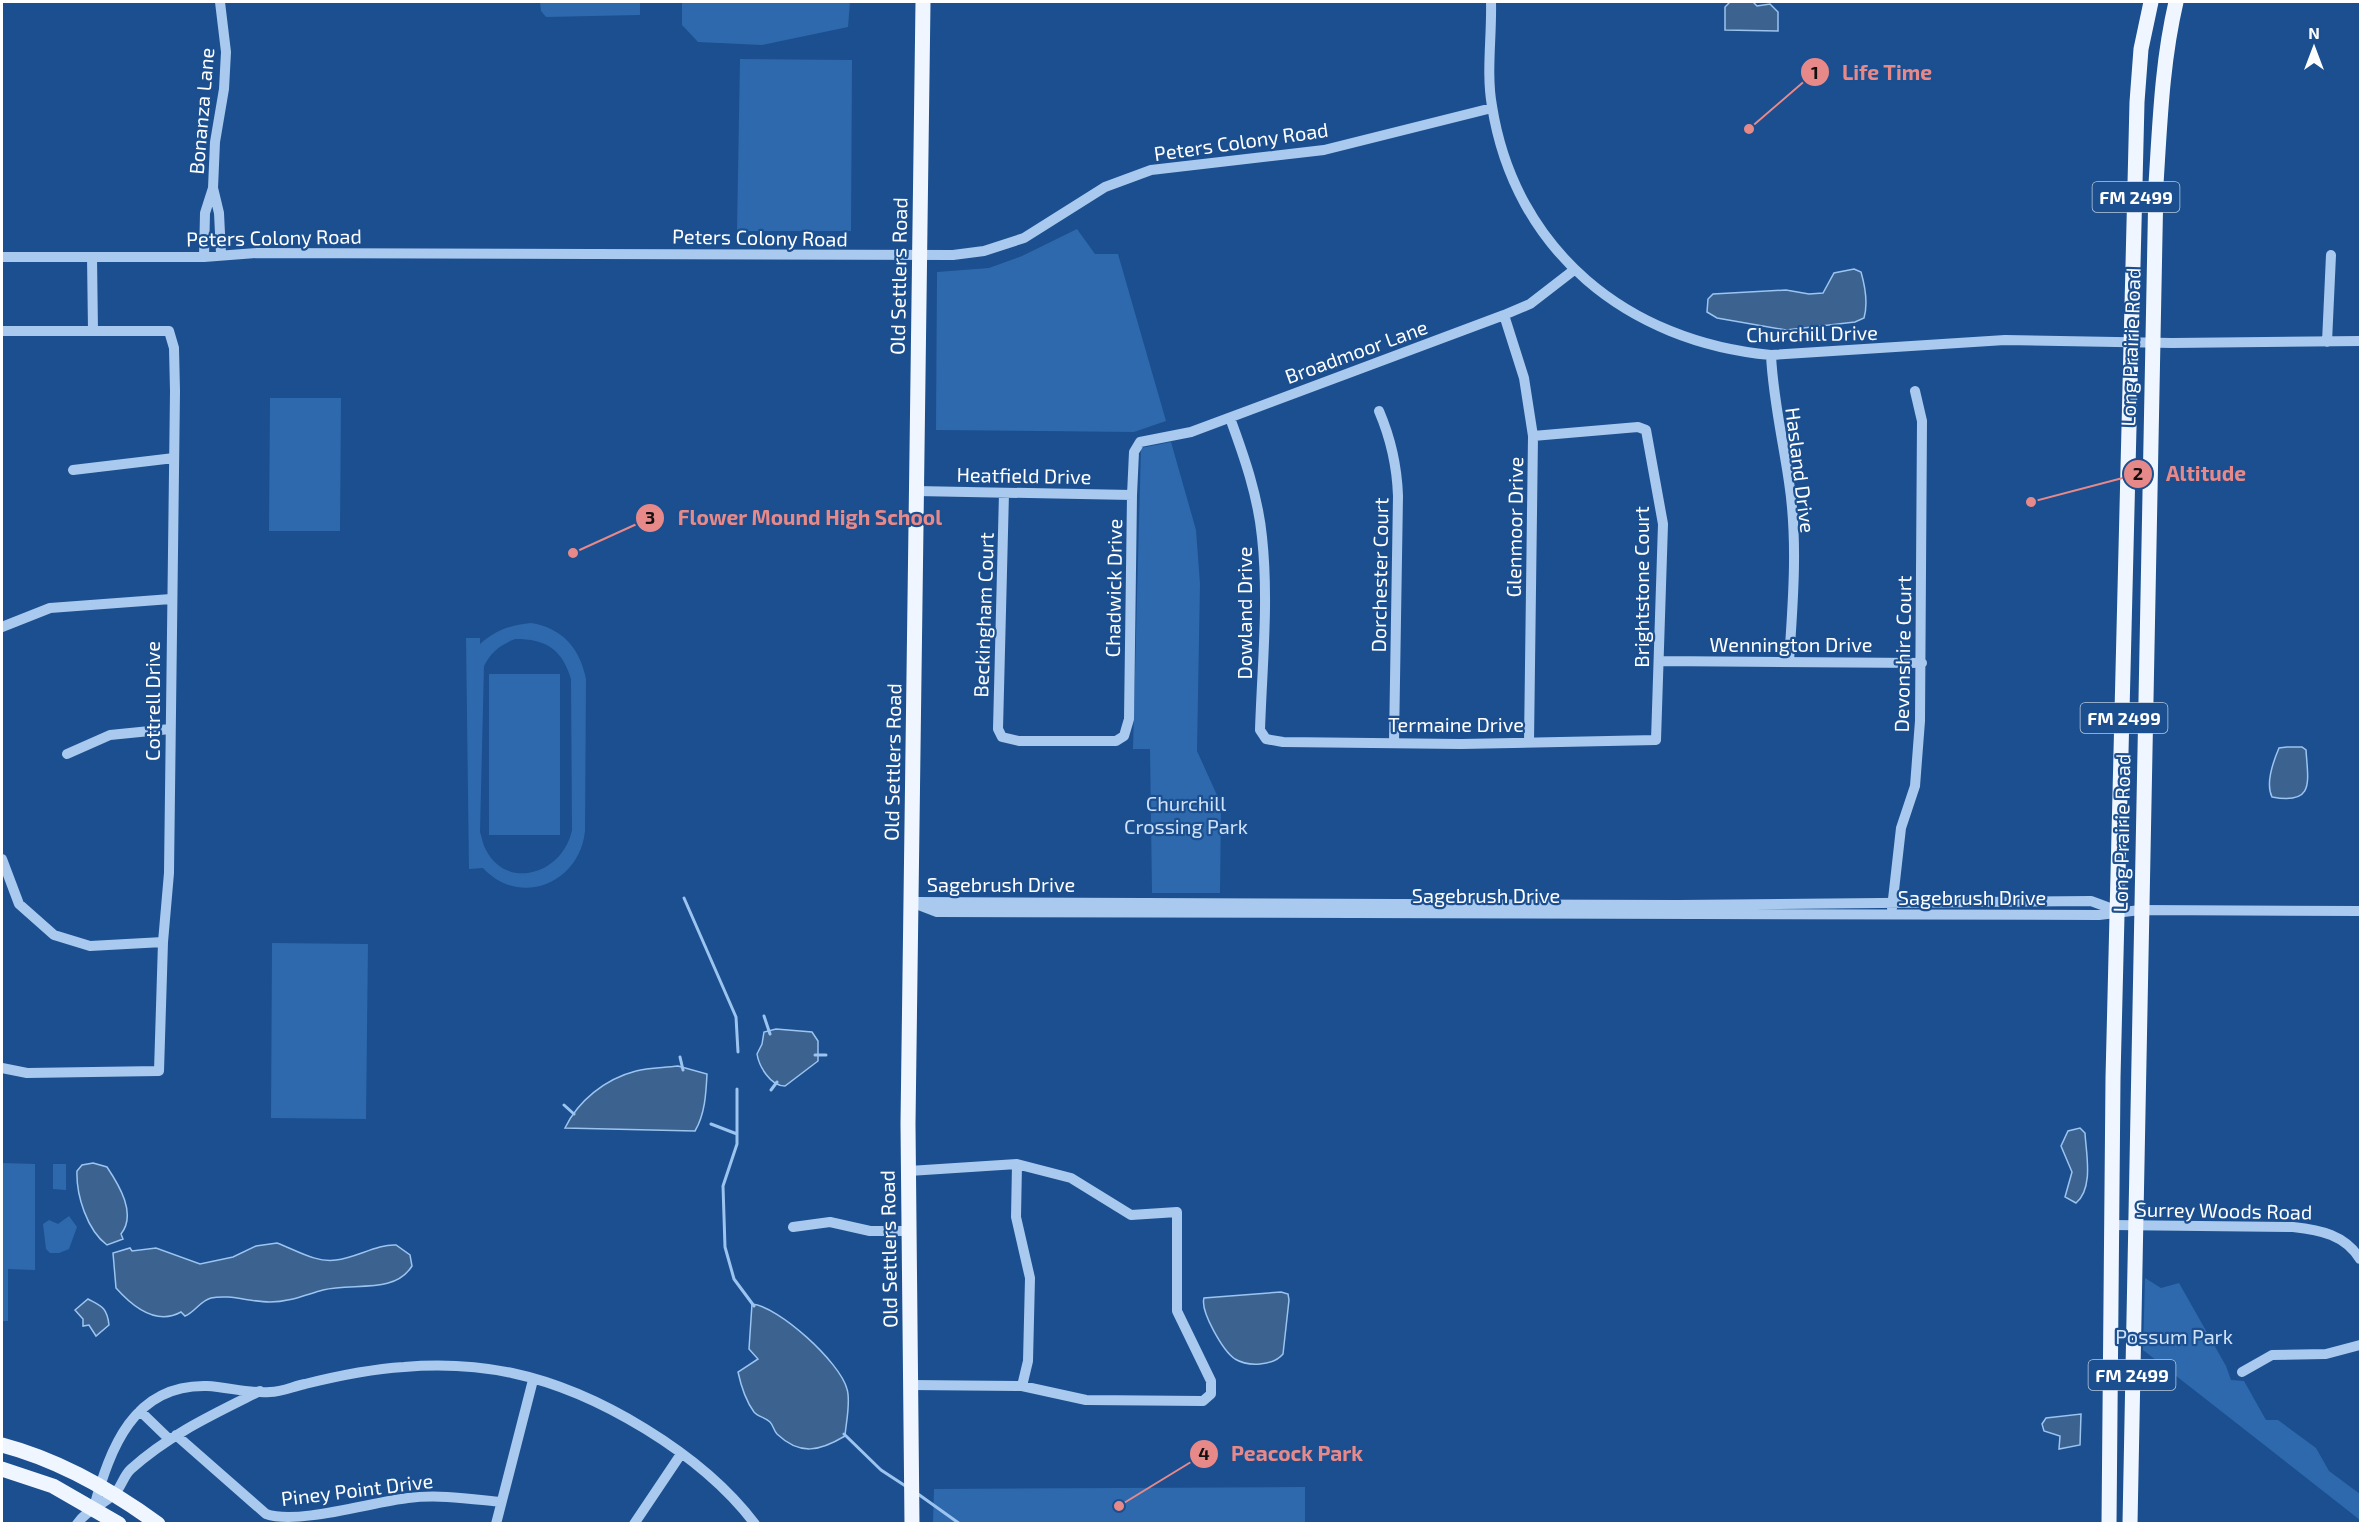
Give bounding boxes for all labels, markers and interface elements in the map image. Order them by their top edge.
north arrow [2284,18,2344,78]
text: N [2308,23,2320,42]
street label: Bonanza Lane [184,47,218,175]
callout: Life Time [1800,53,1944,92]
text: Life Time [1842,59,1932,84]
text: 1 [1811,61,1819,83]
street label: Peters Colony Road [1152,117,1330,165]
road number: FM 2499 [2092,182,2180,212]
street label: Old Settlers Road [885,197,911,355]
street label: Peters Colony Road [186,223,362,251]
street label: Peters Colony Road [672,223,848,251]
street label: Long Prairie Road [2115,267,2145,427]
street label: Broadmoor Lane [1281,314,1431,388]
street label: Churchill Drive [1746,320,1878,346]
street label: Hasland Drive [1781,406,1821,534]
callout: Altitude [2123,454,2258,493]
street label: Glenmoor Drive [1501,456,1527,598]
text: Altitude [2166,460,2246,485]
street label: Heatfield Drive [956,462,1092,488]
text: 2 [2133,462,2143,484]
street label: Dorchester Court [1366,497,1392,653]
callout: Flower Mound High School [635,499,954,538]
text: Flower Mound High School [678,504,942,529]
text: 3 [645,506,655,528]
street label: Brightstone Court [1629,506,1653,668]
street label: Chadwick Drive [1100,518,1126,658]
street label: Beckingham Court [968,532,998,698]
street label: Dowland Drive [1232,547,1256,680]
street label: Devonshire Court [1889,575,1915,733]
street label: Wennington Drive [1710,632,1872,656]
street label: Cottrell Drive [140,641,164,761]
street label: Old Settlers Road [879,683,905,841]
road number: FM 2499 [2080,703,2168,733]
street label: Termaine Drive [1388,712,1524,736]
street label: Long Prairie Road [2108,753,2134,913]
park label: Churchill Crossing Park [1124,791,1248,838]
street label: Sagebrush Drive [927,872,1075,896]
street label: Sagebrush Drive [1412,883,1560,907]
street label: Sagebrush Drive [1898,885,2046,909]
street label: Old Settlers Road [875,1170,901,1328]
street label: Surrey Woods Road [2135,1196,2313,1224]
park label: Possum Park [2115,1324,2233,1348]
road number: FM 2499 [2088,1360,2176,1390]
callout: Peacock Park [1189,1434,1375,1473]
text: Peacock Park [1231,1440,1363,1465]
text: 4 [1198,1442,1210,1464]
street label: Piney Point Drive [280,1468,434,1510]

